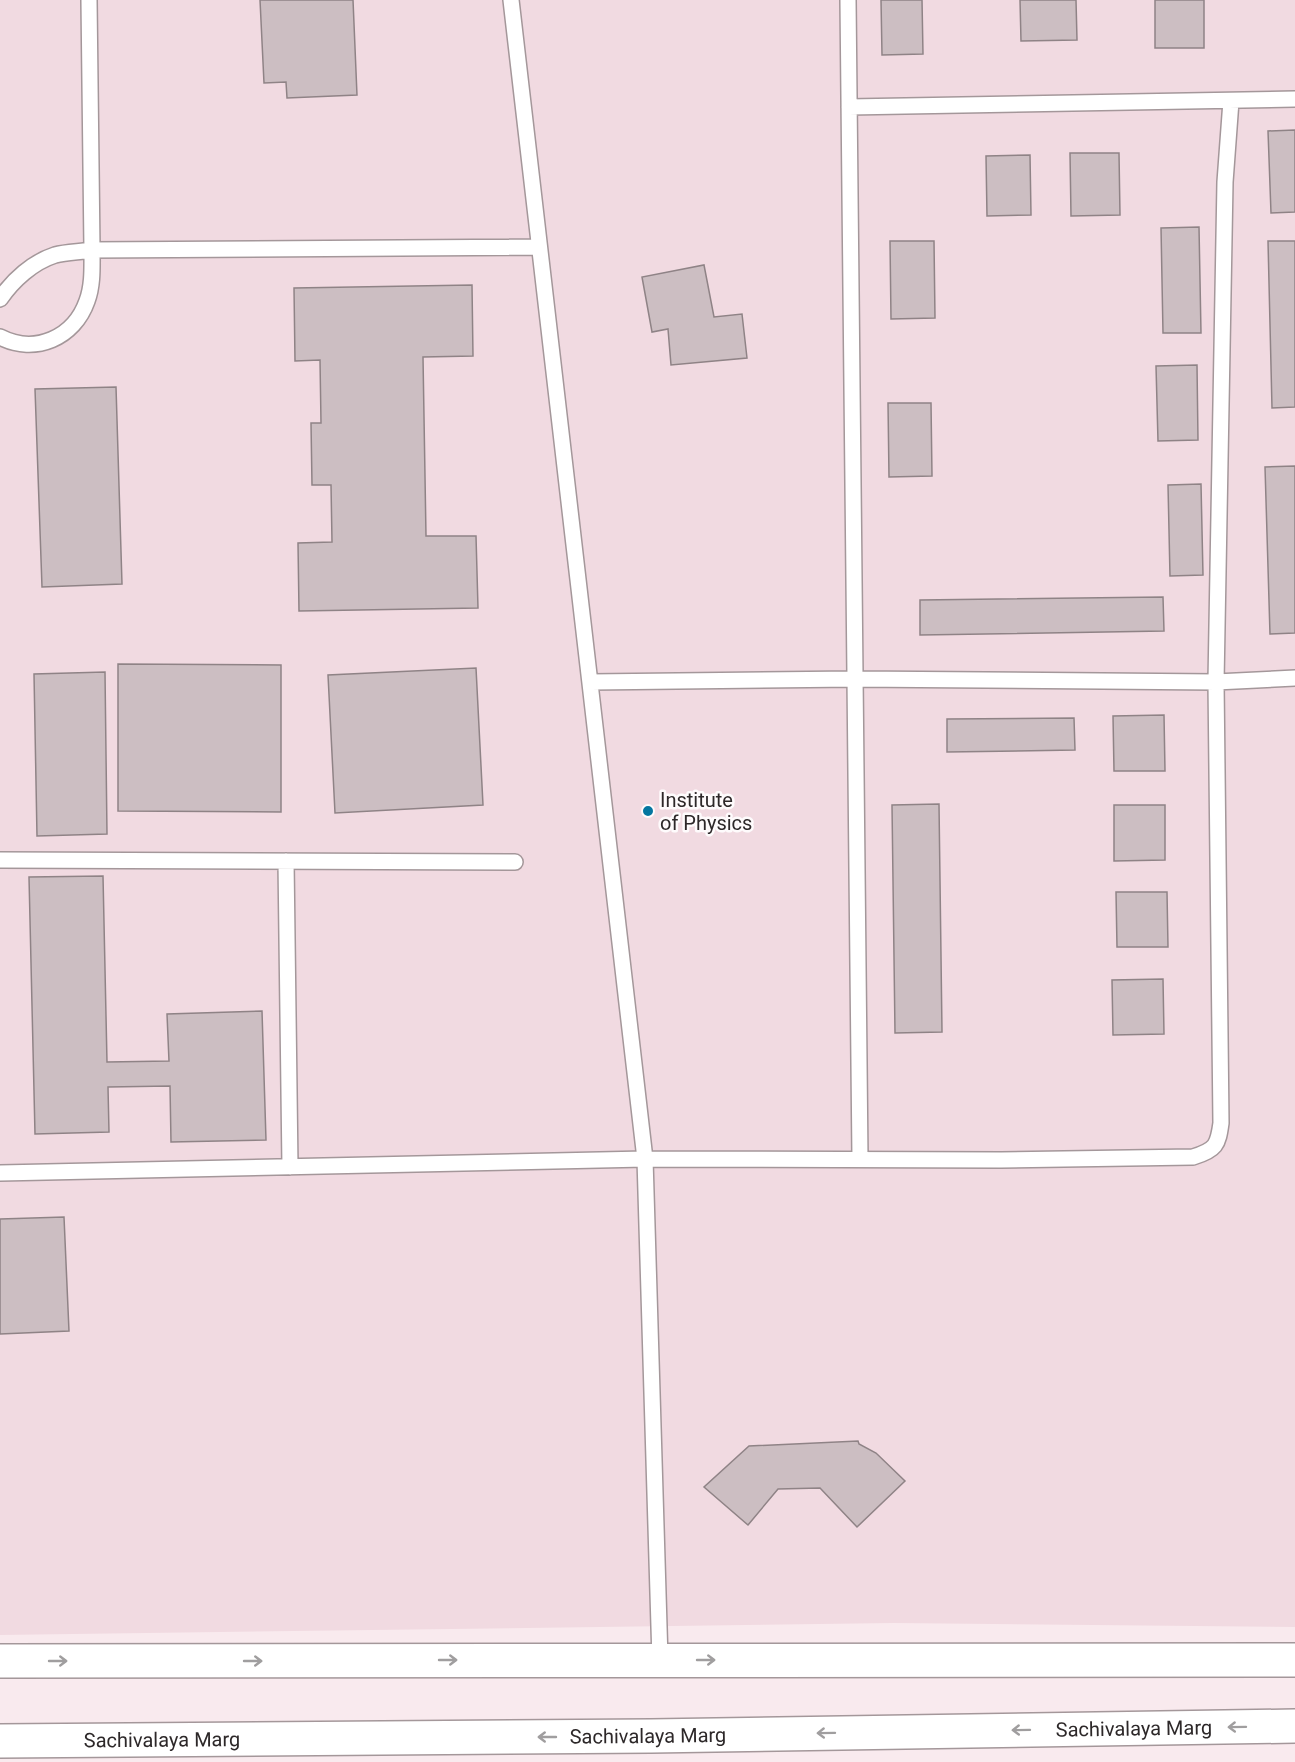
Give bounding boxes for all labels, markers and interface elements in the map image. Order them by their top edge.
place label: Institute of Physics [660,788,752,835]
marker: Institute of Physics [641,804,655,818]
one-way arrow [696,1654,716,1666]
one-way arrow [48,1655,68,1667]
one-way arrow [243,1655,263,1667]
one-way arrow [438,1655,458,1666]
street label: Sachivalaya Marg [1055,1715,1212,1742]
one-way arrow [1227,1721,1247,1732]
street label: Sachivalaya Marg [570,1723,726,1749]
one-way arrow [1011,1724,1031,1736]
street label: Sachivalaya Marg [84,1727,240,1752]
one-way arrow [816,1727,836,1739]
one-way arrow [537,1731,557,1743]

